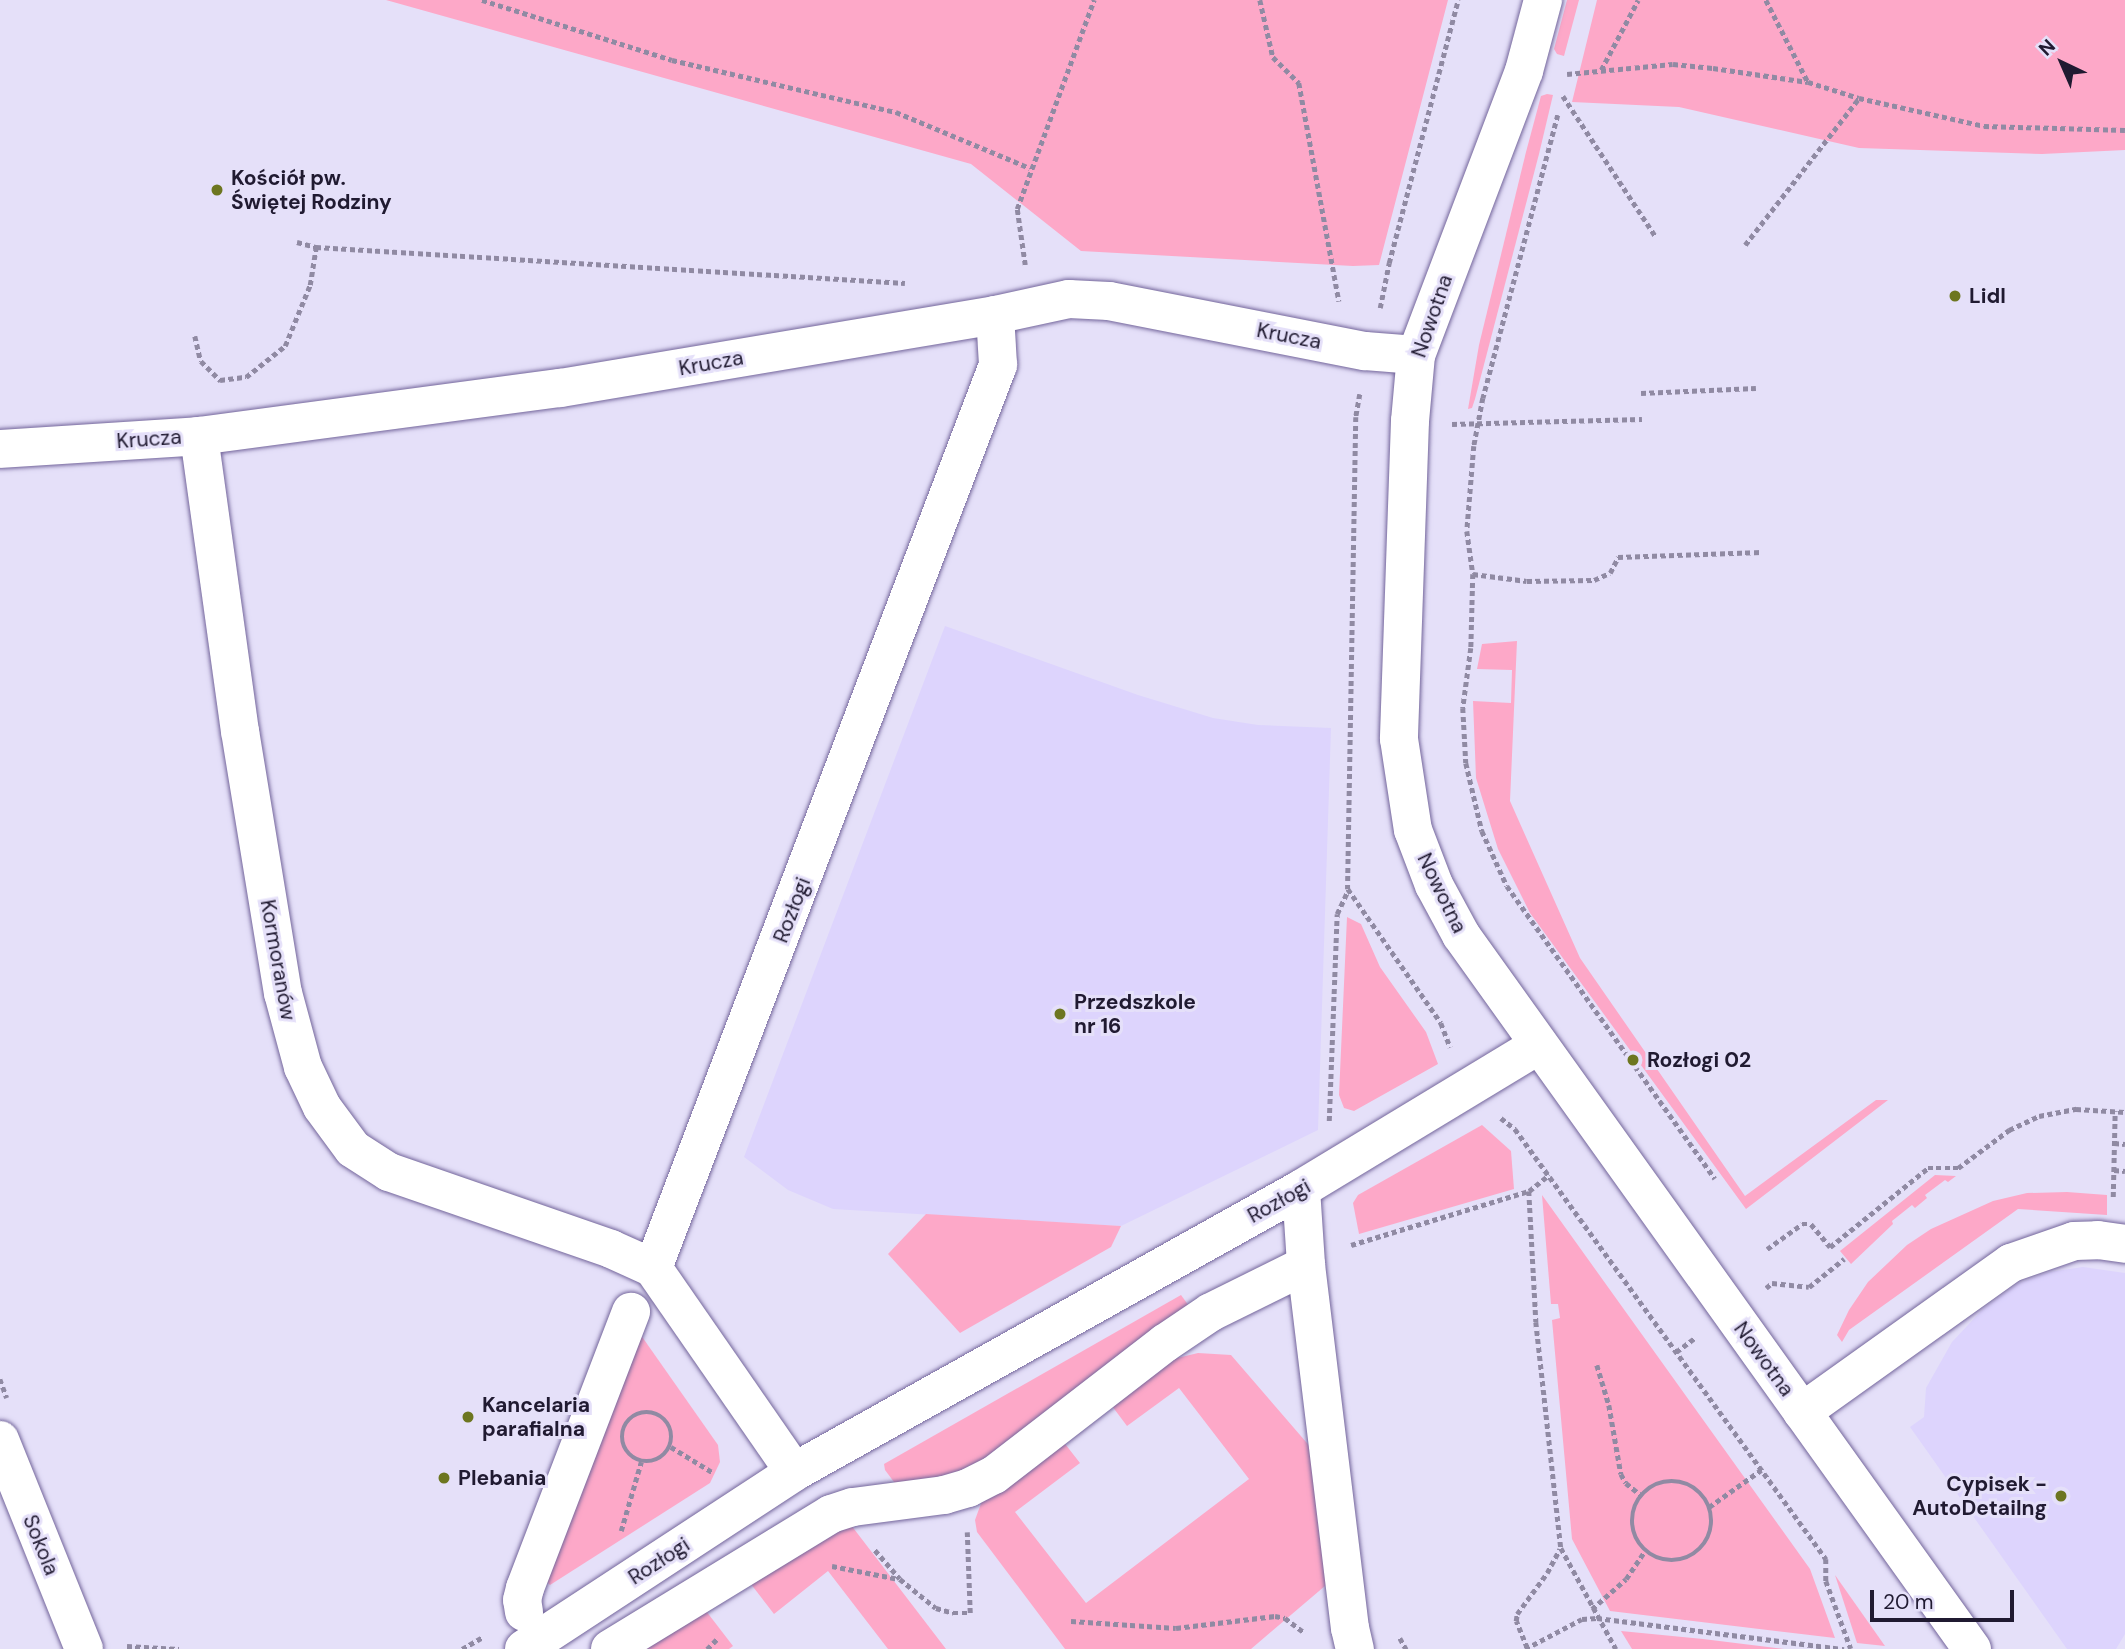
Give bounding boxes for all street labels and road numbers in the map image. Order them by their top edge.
street label: Nowotna [1406,271,1458,361]
street label: Krucza [1255,317,1323,355]
street label: Krucza [677,345,745,381]
street label: Krucza [116,424,182,454]
street label: Nowotna [1412,849,1472,937]
street label: Rozłogi [768,874,816,946]
street label: Kormoranów [255,898,301,1022]
street label: Rozłogi [1243,1174,1315,1228]
street label: Nowotna [1729,1317,1799,1401]
street label: Sokola [18,1511,64,1579]
street label: Rozłogi [624,1532,694,1590]

